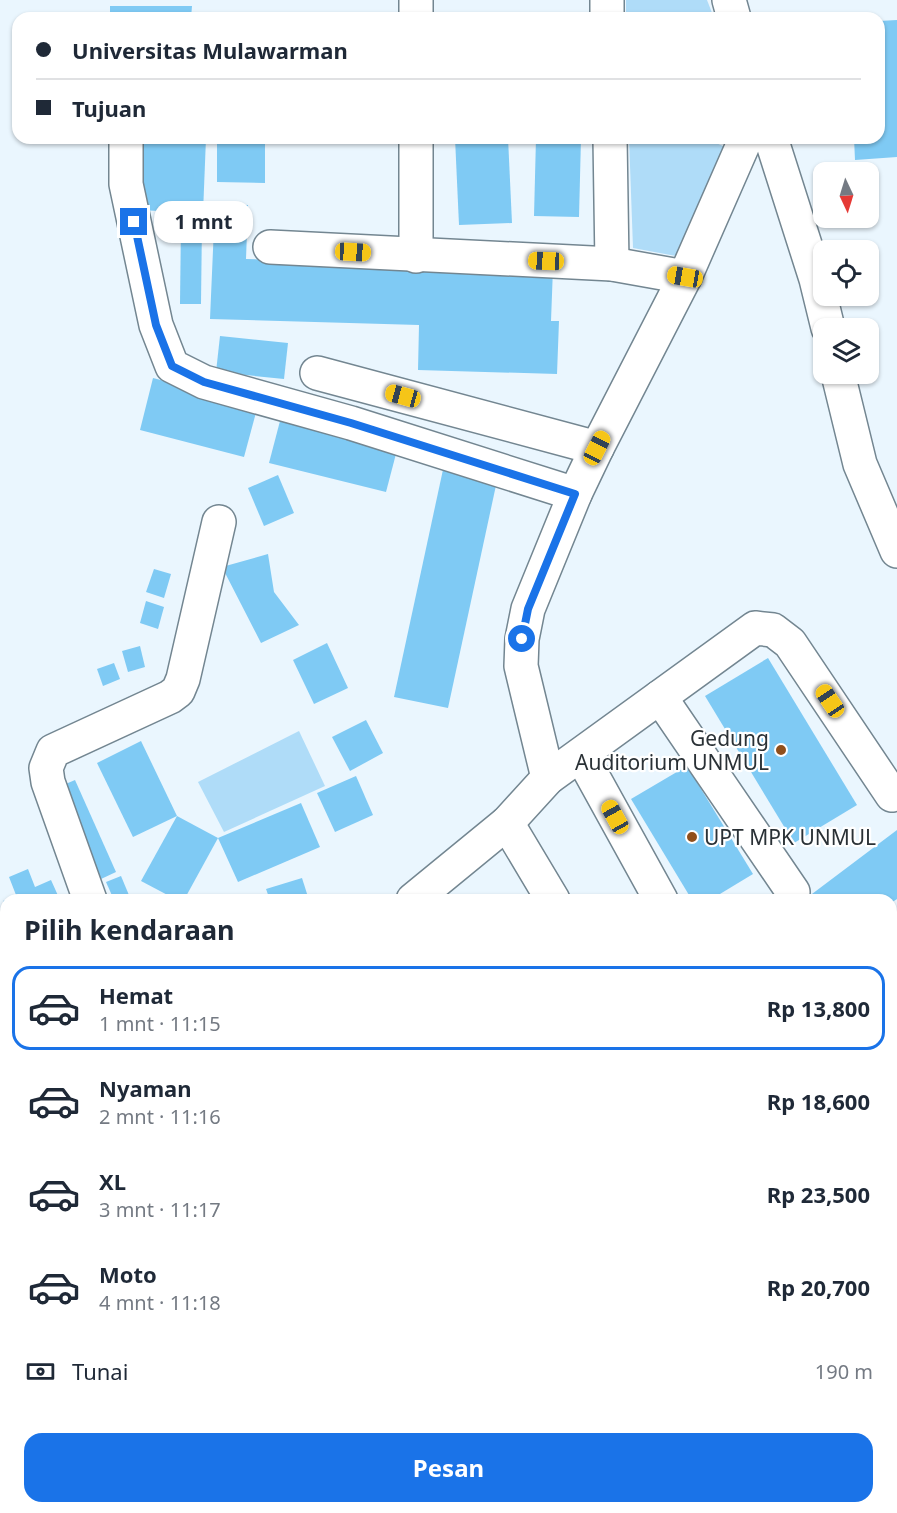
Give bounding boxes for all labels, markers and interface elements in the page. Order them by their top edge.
text: Universitas Mulawarman [72,35,348,65]
text: Tujuan [72,93,146,123]
north arrow [813,162,879,228]
map controls [813,162,879,384]
callout: 1 mnt [155,201,254,243]
route end [120,208,147,235]
text: 1 mnt [175,208,232,235]
button: locate [813,240,879,306]
car [335,242,371,262]
car [528,251,564,271]
car [666,265,704,289]
button: layers [813,318,879,384]
car [383,383,423,409]
car [581,428,613,468]
route start [508,625,535,652]
car [812,681,848,721]
place label: Gedung Auditorium UNMUL [575,724,769,776]
marker: Gedung Auditorium UNMUL [774,743,788,757]
car [598,797,632,837]
place label: UPT MPK UNMUL [704,823,876,851]
marker: UPT MPK UNMUL [685,830,699,844]
text: Pilih kendaraan [24,911,235,948]
text: Hemat [99,980,173,1010]
icon: car [27,981,81,1035]
text: Rp 13,800 [767,993,870,1023]
text: 1 mnt · 11:15 [99,1010,221,1037]
text: Nyaman [99,1073,192,1103]
icon: car [27,1074,81,1128]
text: Rp 18,600 [767,1086,870,1116]
text: 2 mnt · 11:16 [99,1103,221,1130]
text: XL [99,1166,126,1196]
icon: car [27,1167,81,1221]
text: Rp 23,500 [767,1179,870,1209]
text: 3 mnt · 11:17 [99,1196,221,1223]
text: Moto [99,1259,157,1289]
icon: car [27,1260,81,1314]
text: Rp 20,700 [767,1272,870,1302]
text: 4 mnt · 11:18 [99,1289,221,1316]
icon: cash [24,1355,57,1388]
text: Tunai [72,1356,128,1386]
text: 190 m [815,1358,873,1385]
button: Pesan [24,1433,873,1502]

